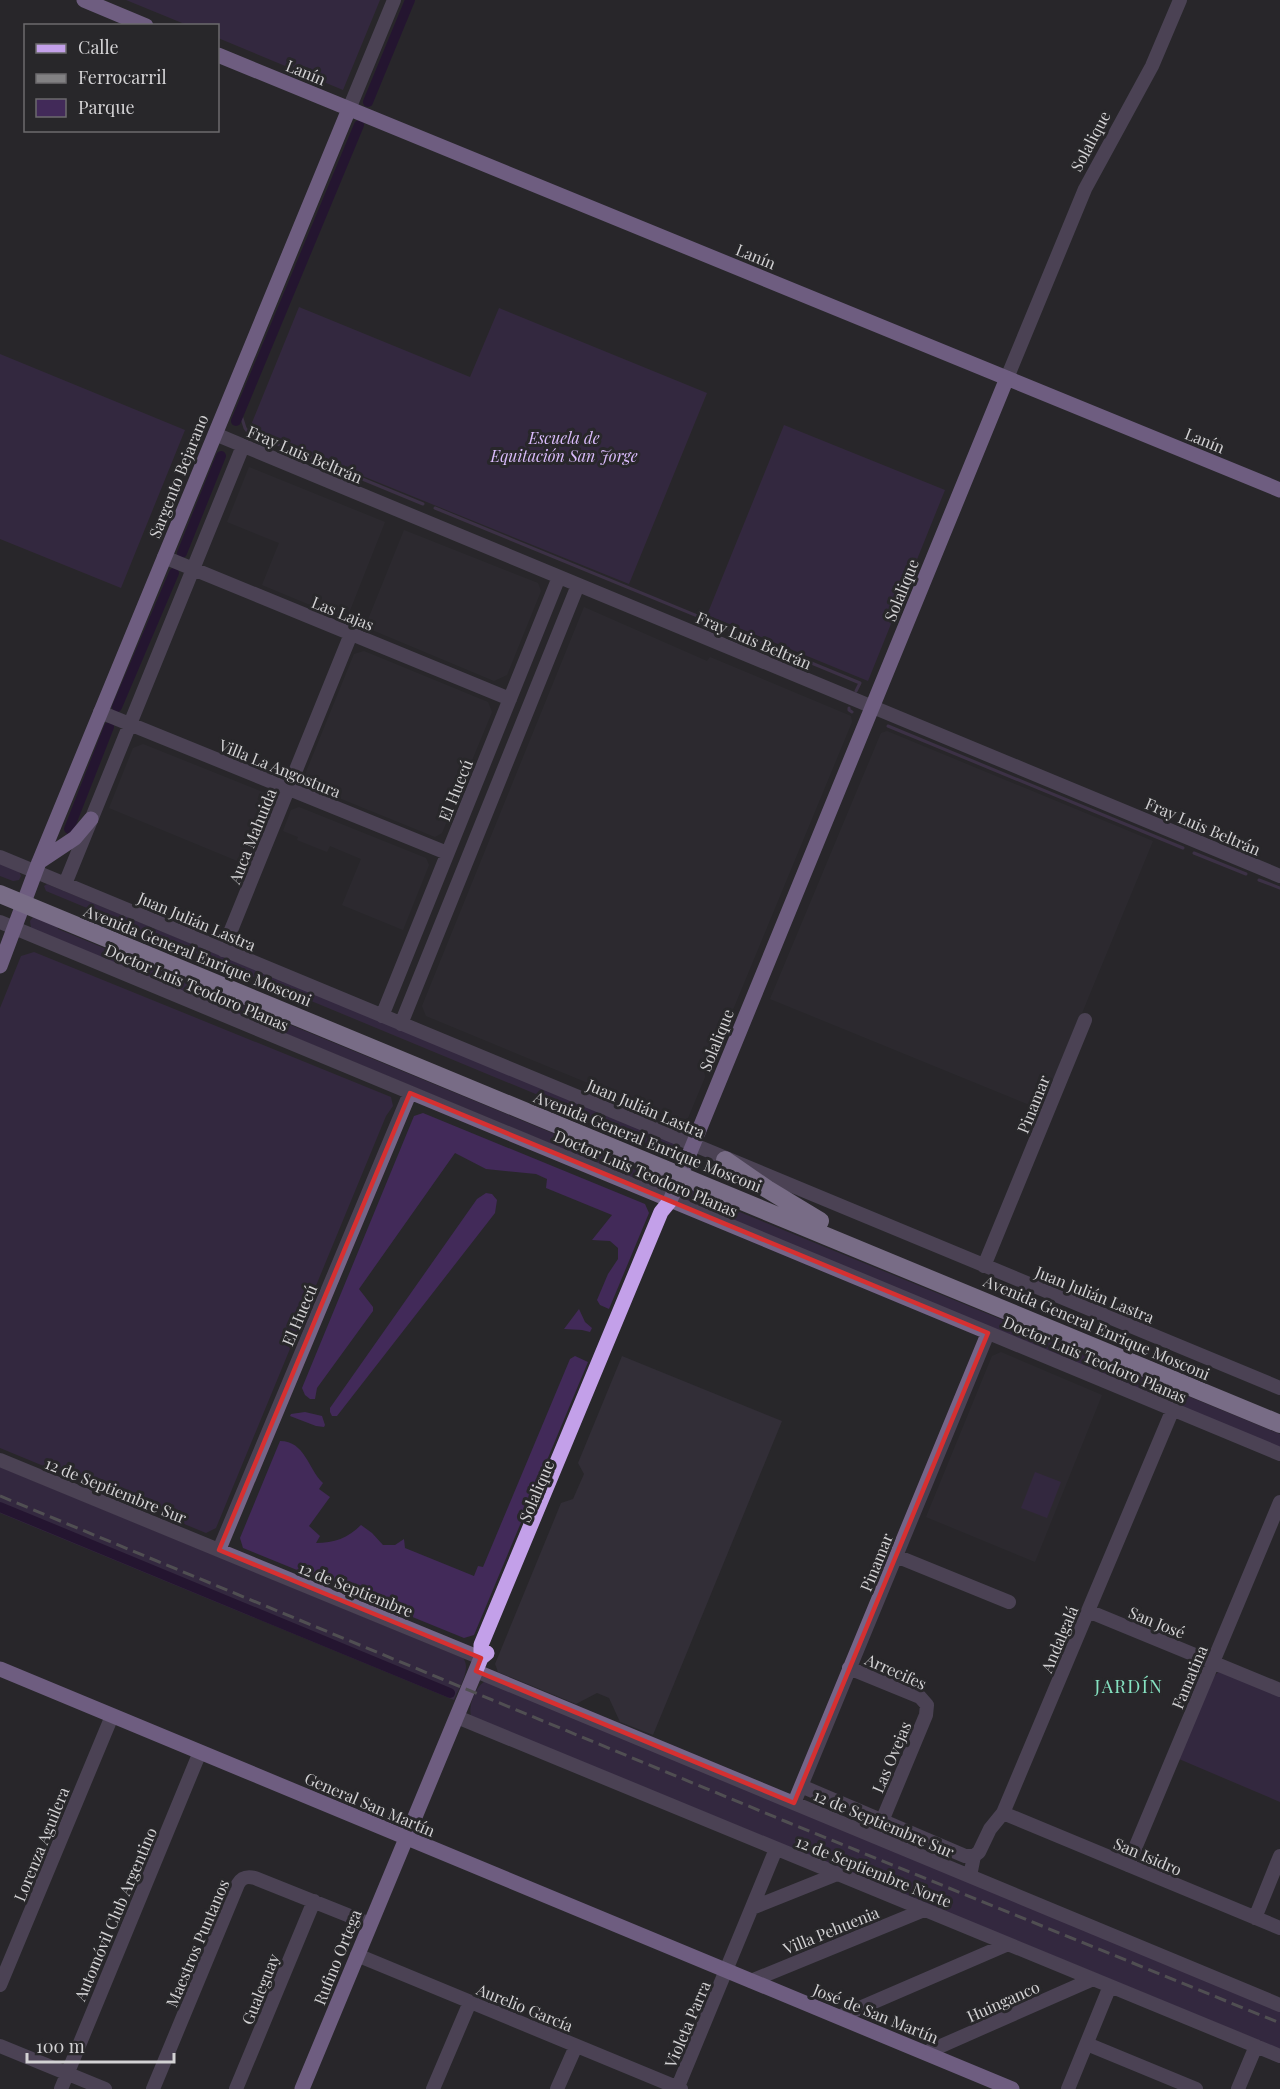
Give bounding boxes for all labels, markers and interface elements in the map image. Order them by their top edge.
legend [24,24,219,132]
text: Calle [78,35,119,59]
street label: Lanín [283,55,329,90]
text: Ferrocarril [78,65,167,89]
text: Parque [78,95,135,119]
street label: Solalique [1065,107,1115,175]
street label: Lanín [733,239,779,274]
street label: Sargento Bejarano [144,411,213,541]
street label: Fray Luis Beltrán [244,420,366,488]
street label: Lanín [1182,423,1228,458]
park label: Escuela de Equitación San Jorge [489,427,638,466]
street label: Solalique [879,556,923,624]
street label: Las Lajas [309,591,377,635]
street label: Fray Luis Beltrán [693,606,815,674]
street label: Villa La Angostura [215,734,344,802]
street label: El Huecú [433,756,477,824]
street label: Auca Mahuida [223,785,281,888]
street label: Fray Luis Beltrán [1142,792,1264,860]
street label: Juan Julián Lastra [134,886,259,955]
street label: Avenida General Enrique Mosconi [80,899,315,1010]
street label: Doctor Luis Teodoro Planas [102,939,292,1035]
street label: Solalique [694,1006,738,1074]
street label: Pinamar [1012,1072,1054,1136]
street label: Juan Julián Lastra [583,1073,708,1142]
street label: Avenida General Enrique Mosconi [530,1085,765,1196]
street label: Doctor Luis Teodoro Planas [551,1125,741,1221]
street label: Juan Julián Lastra [1032,1260,1157,1327]
street label: Avenida General Enrique Mosconi [980,1269,1214,1384]
street label: El Huecú [277,1281,321,1349]
street label: Doctor Luis Teodoro Planas [1000,1311,1190,1407]
street label: 12 de Septiembre Sur [42,1452,190,1528]
street label: Solalique [514,1457,558,1525]
street label: Pinamar [855,1530,897,1594]
street label: 12 de Septiembre [296,1556,416,1622]
street label: San José [1126,1601,1188,1643]
street label: Andalgalá [1035,1603,1082,1676]
street label: Famatina [1166,1642,1212,1712]
street label: Arrecifes [861,1648,930,1694]
district label: JARDÍN [1093,1674,1164,1698]
street label: Las Ovejas [867,1718,915,1796]
street label: General San Martín [302,1767,439,1841]
street label: Lorenza Aguilera [8,1784,74,1904]
street label: 12 de Septiembre Sur [811,1784,957,1862]
street label: Automóvil Club Argentino [69,1824,161,2005]
street label: 12 de Septiembre Norte [793,1830,955,1912]
street label: San Isidro [1111,1832,1186,1880]
street label: Maestros Puntanos [161,1876,233,2010]
street label: Villa Pehuenia [779,1901,882,1959]
street label: Rufino Ortega [308,1906,366,2008]
street label: Gualeguay [236,1950,284,2028]
street label: Huinganco [963,1976,1043,2026]
street label: Violeta Parra [659,1977,715,2072]
street label: Aurelio García [473,1978,576,2036]
street label: José de San Martín [809,1978,942,2048]
scale bar [27,2026,174,2064]
text: 100 m [36,2034,85,2058]

